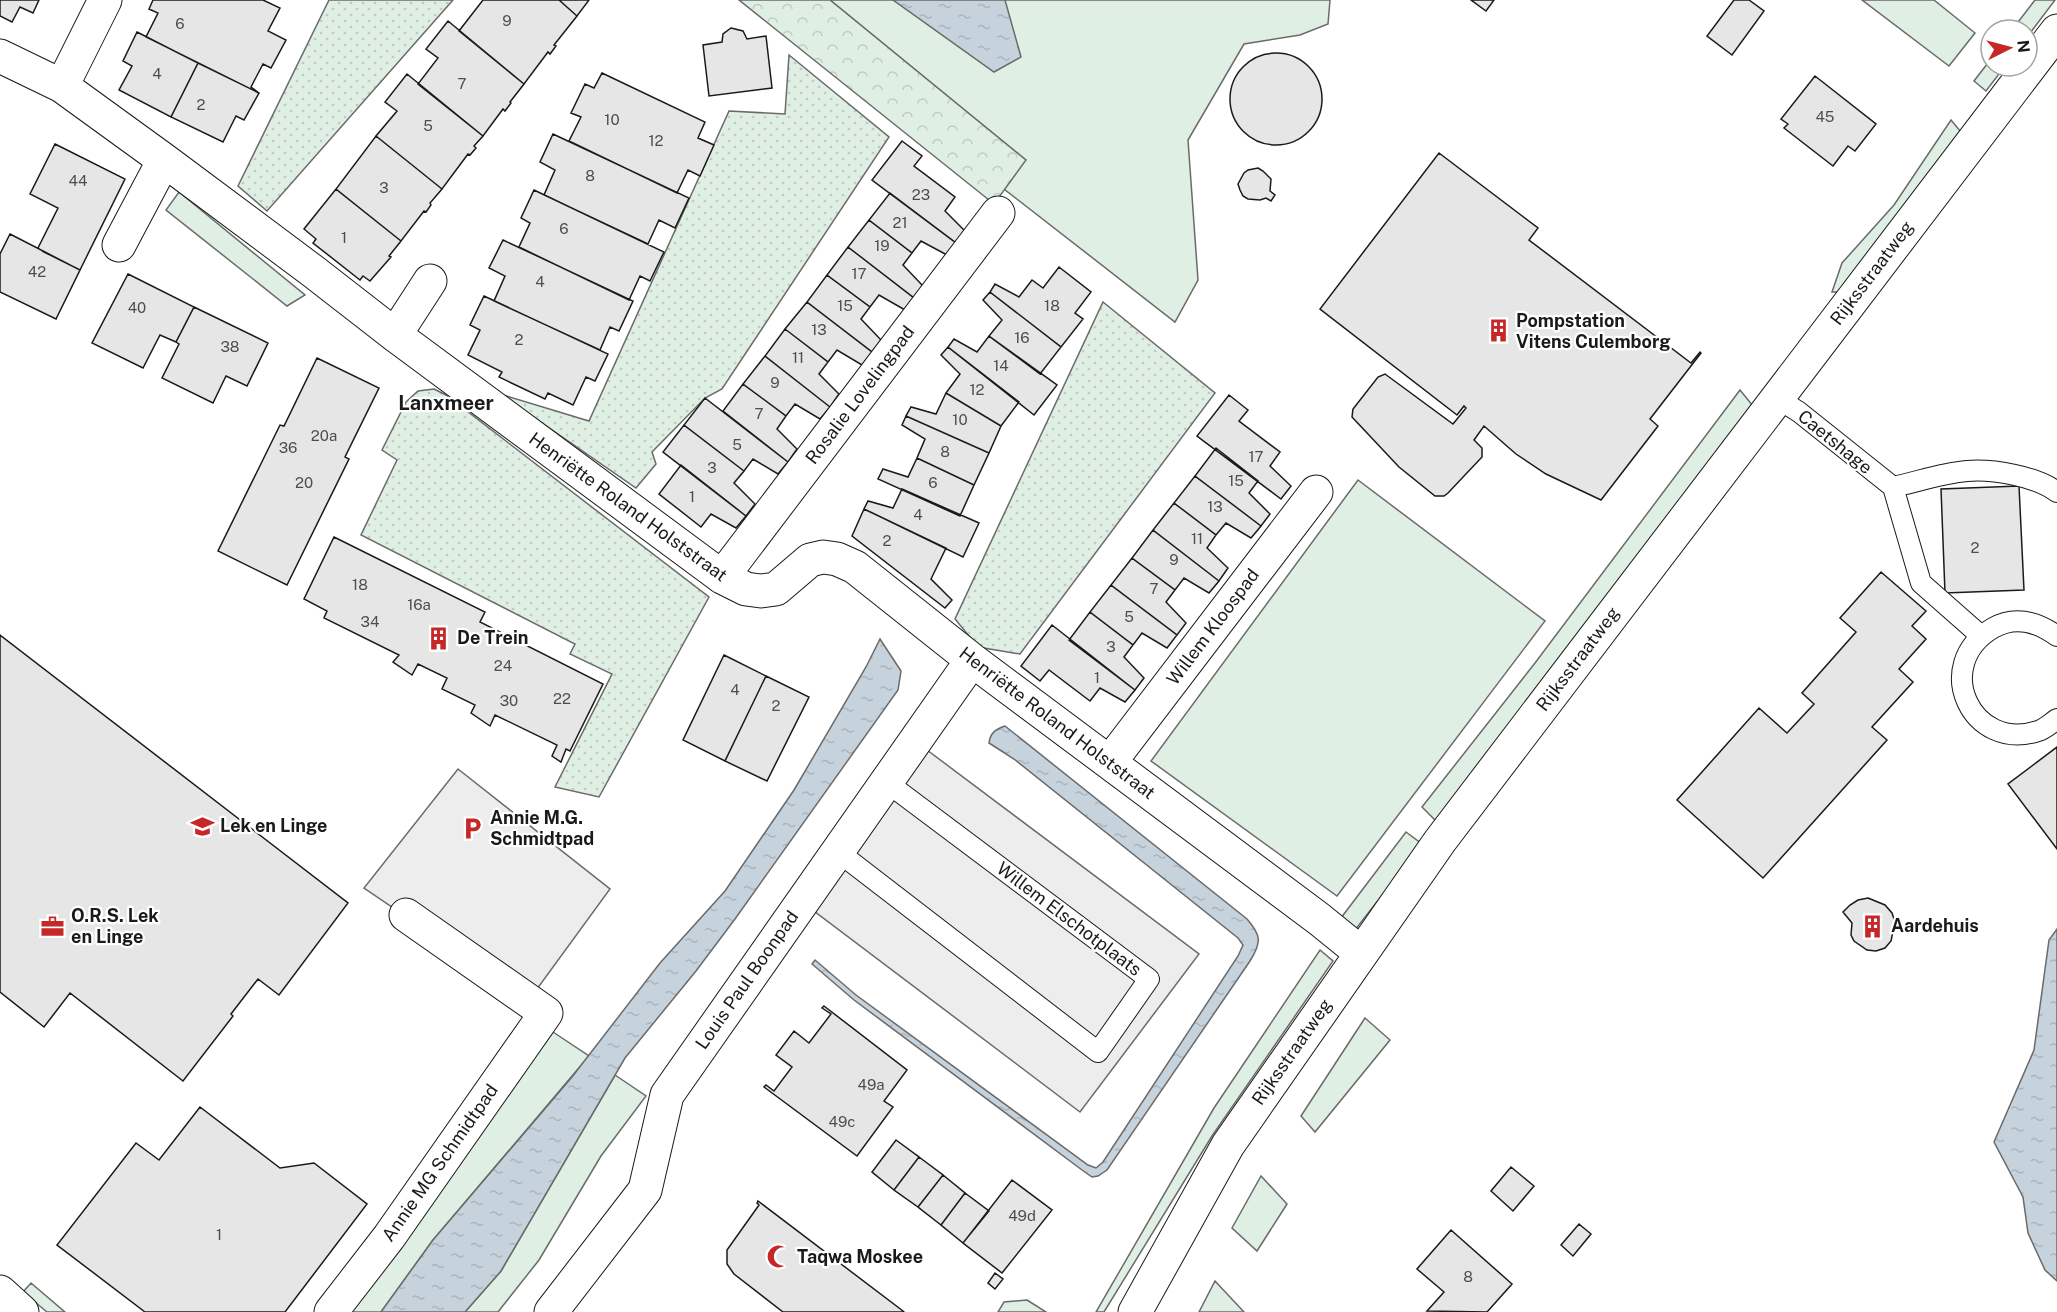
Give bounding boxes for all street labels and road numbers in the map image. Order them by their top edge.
street label: Rijksstraatweg [1826,217,1917,329]
street label: Rosalie Lovelingpad [801,322,918,468]
street label: Caetshage [1794,405,1877,478]
street label: Henriëtte Roland Holststraat [525,428,731,586]
street label: Willem Kloospad [1162,564,1263,689]
street label: Rijksstraatweg [1532,603,1623,715]
street label: Henriëtte Roland Holststraat [955,642,1159,803]
street label: Willem Elschotplaats [993,857,1146,980]
street label: Louis Paul Boonpad [691,906,802,1053]
street label: Rijksstraatweg [1247,995,1336,1109]
street label: Annie MG Schmidtpad [377,1080,502,1245]

